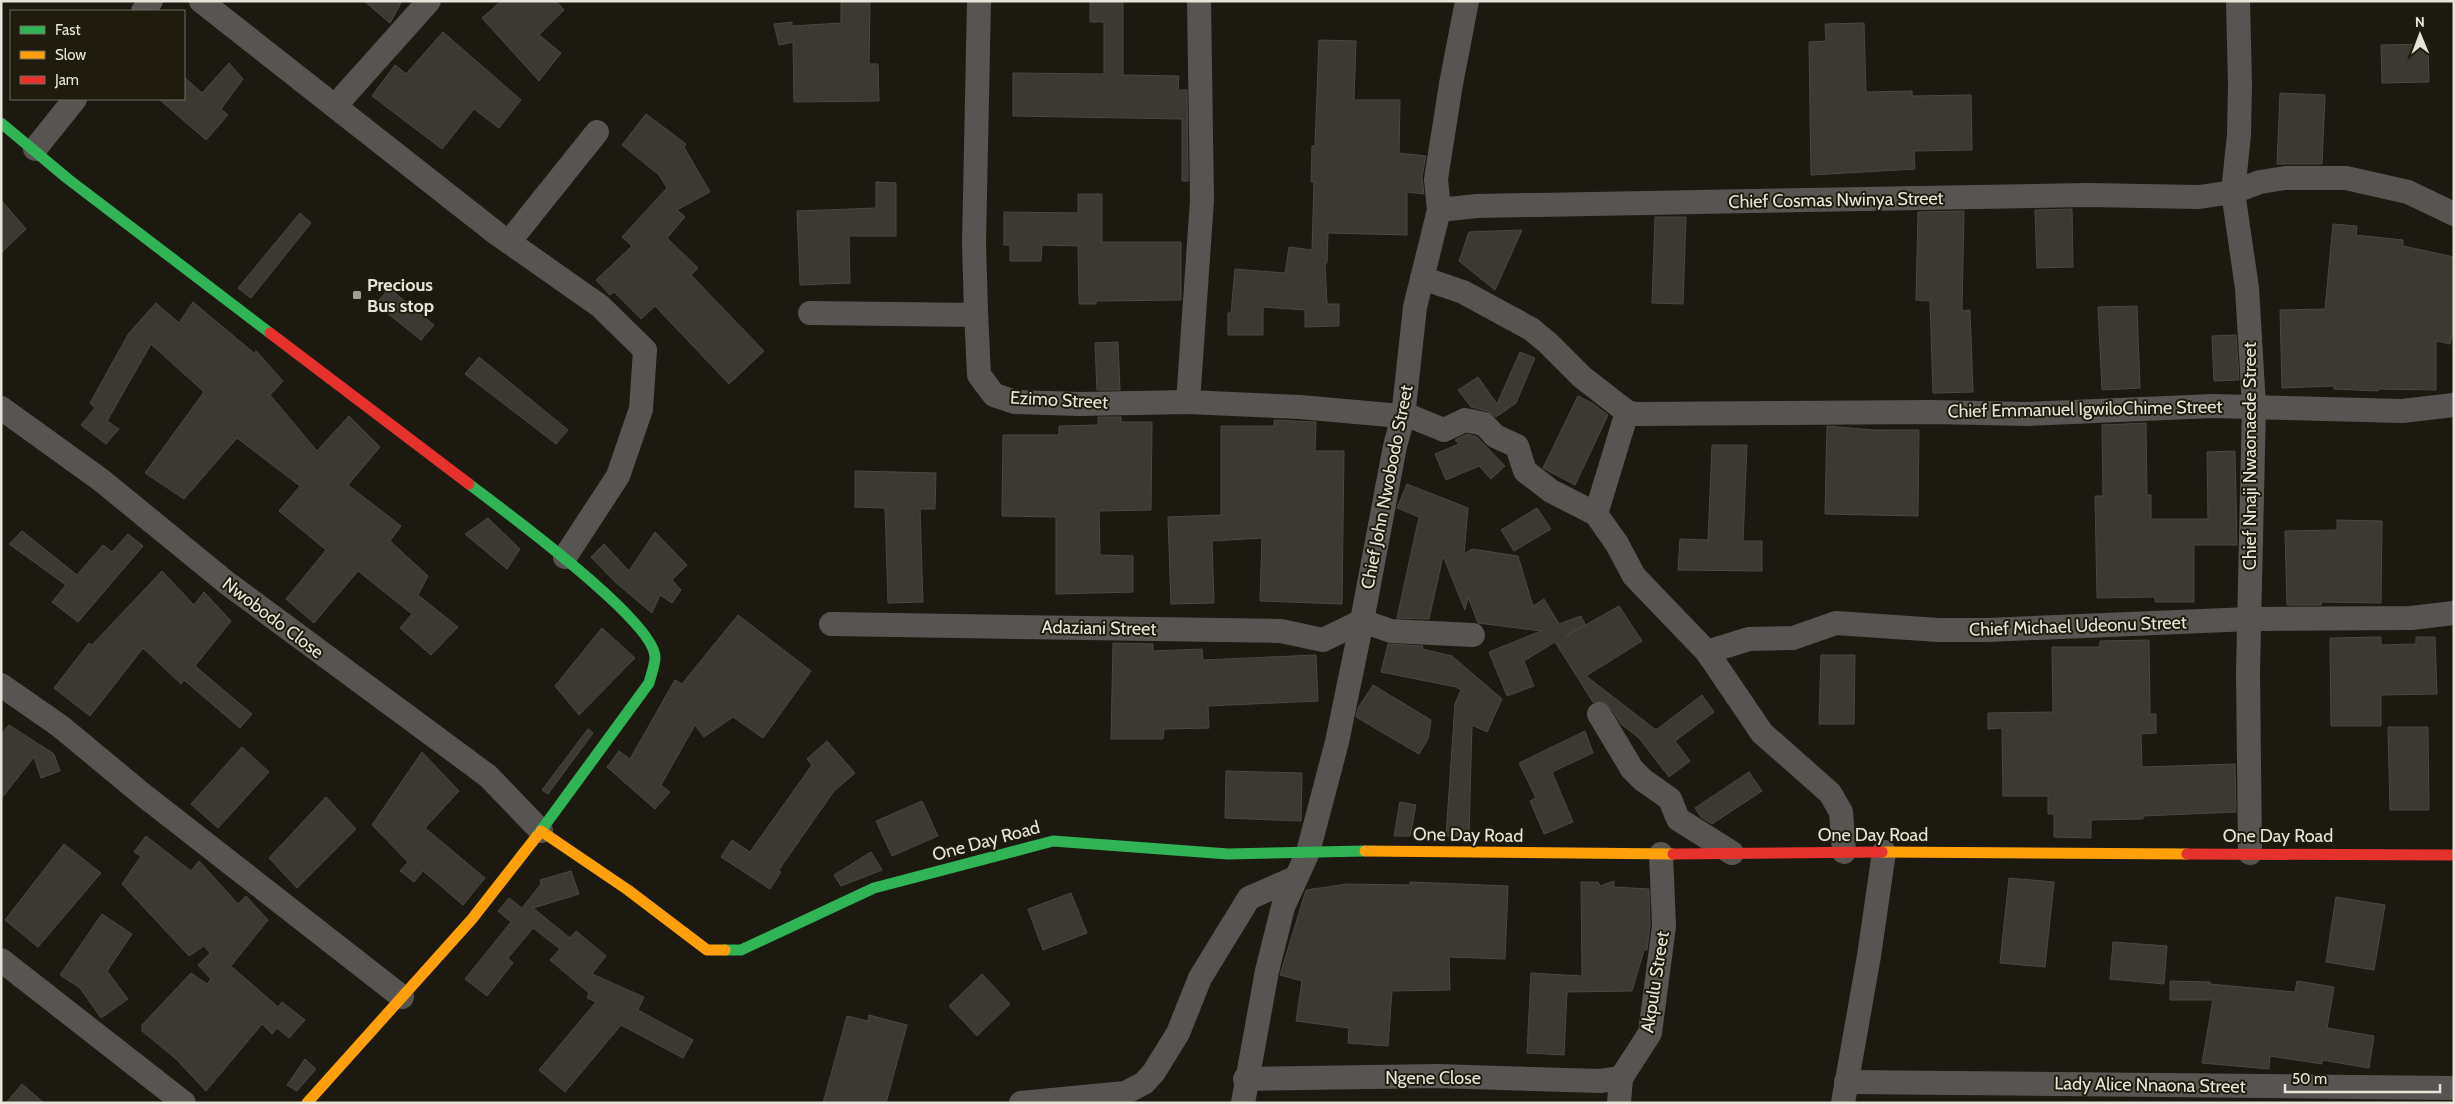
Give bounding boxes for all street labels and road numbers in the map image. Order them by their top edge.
street label: Chief Cosmas Nwinya Street [1728,187,1944,213]
street label: Chief Nnaji Nwaonaede Street [2239,342,2261,570]
street label: Chief John Nwobodo Street [1356,383,1418,591]
street label: Ezimo Street [1009,386,1109,414]
street label: Chief Emmanuel IgwiloChime Street [1947,396,2223,422]
street label: Nwobodo Close [218,573,328,663]
street label: Chief Michael Udeonu Street [1969,611,2187,641]
street label: Adaziani Street [1041,616,1157,640]
street label: One Day Road [930,816,1042,866]
street label: One Day Road [1413,823,1523,847]
street label: One Day Road [1818,824,1928,846]
street label: One Day Road [2223,825,2333,847]
street label: Akpulu Street [1636,930,1674,1034]
street label: Ngene Close [1385,1067,1481,1089]
street label: Lady Alice Nnaona Street [2054,1072,2246,1098]

